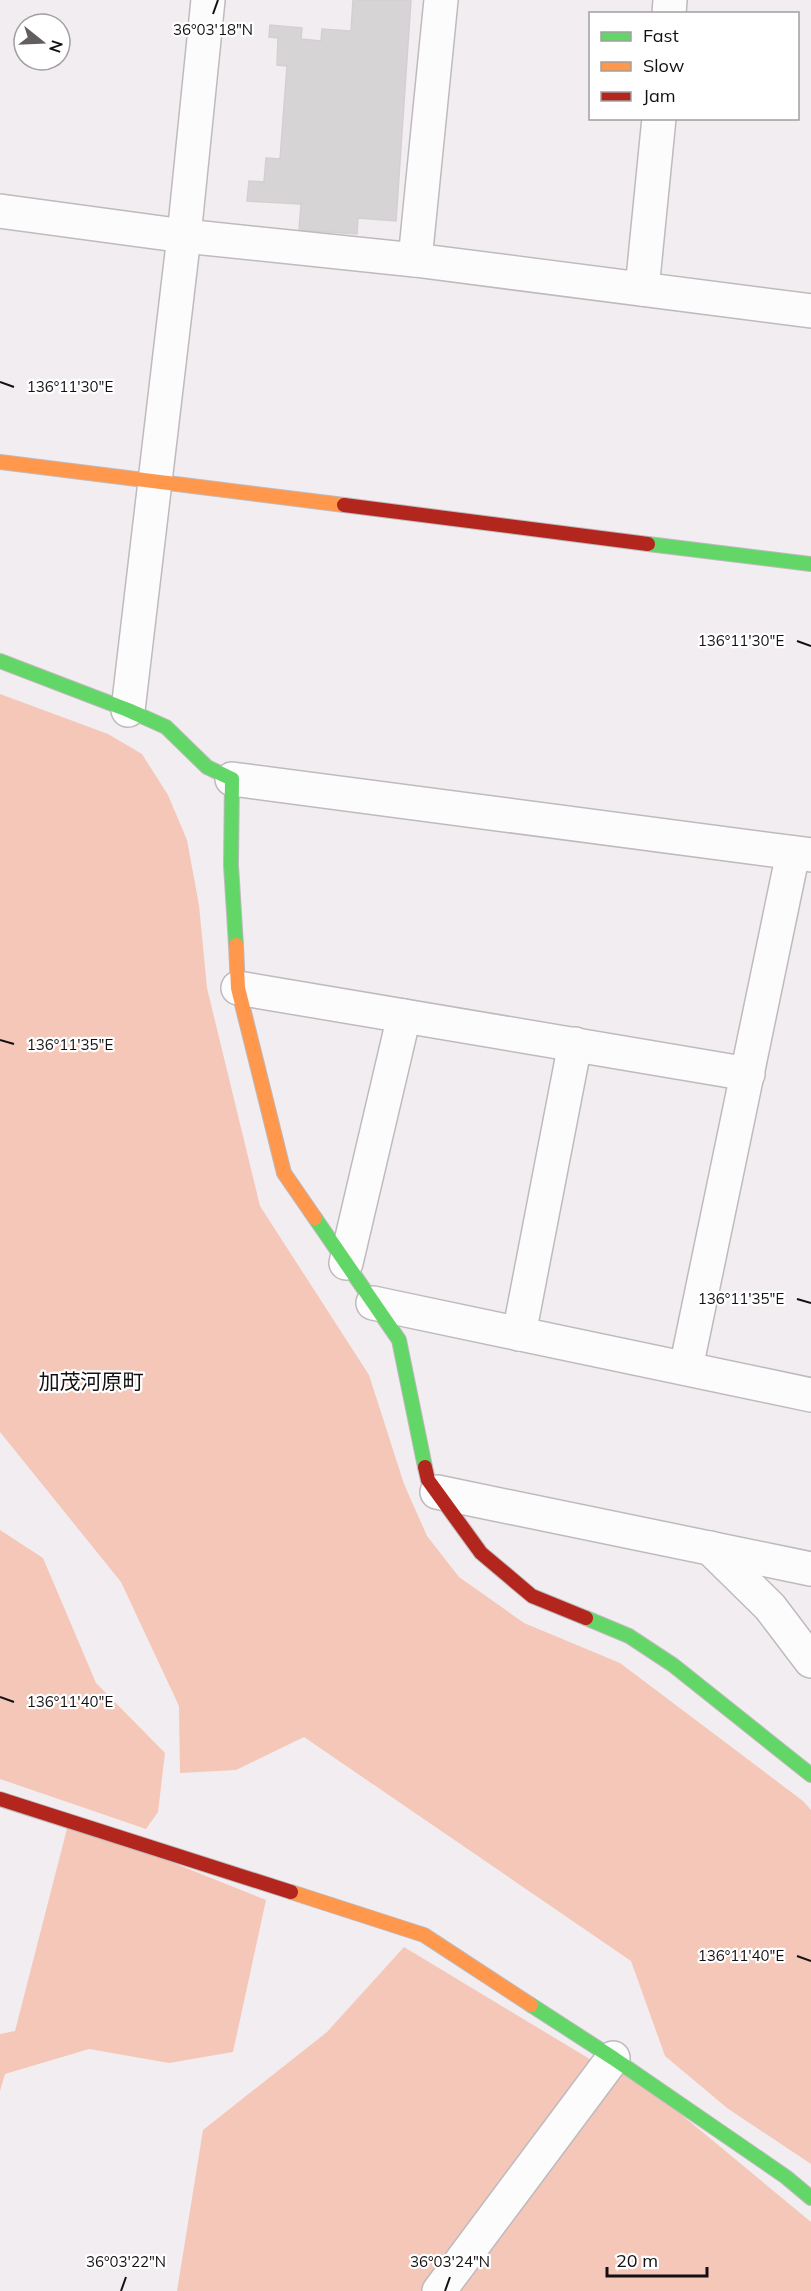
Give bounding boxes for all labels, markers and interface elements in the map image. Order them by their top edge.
north arrow [12,12,72,72]
legend [589,12,799,120]
text: 36°03'18"N [173,20,253,39]
text: Fast [643,24,679,47]
text: N [45,38,68,55]
text: Slow [643,54,685,77]
text: Jam [643,84,676,107]
text: 136°11'30"E [27,377,113,396]
text: 136°11'30"E [698,631,784,650]
text: 136°11'35"E [27,1035,113,1054]
text: 136°11'35"E [698,1289,784,1308]
district label: 加茂河原町 [39,1368,144,1394]
text: 136°11'40"E [27,1692,113,1711]
text: 136°11'40"E [698,1946,784,1965]
scale bar [607,2240,708,2278]
text: 20 m [616,2249,658,2272]
text: 36°03'22"N [86,2252,166,2271]
text: 36°03'24"N [410,2252,490,2271]

